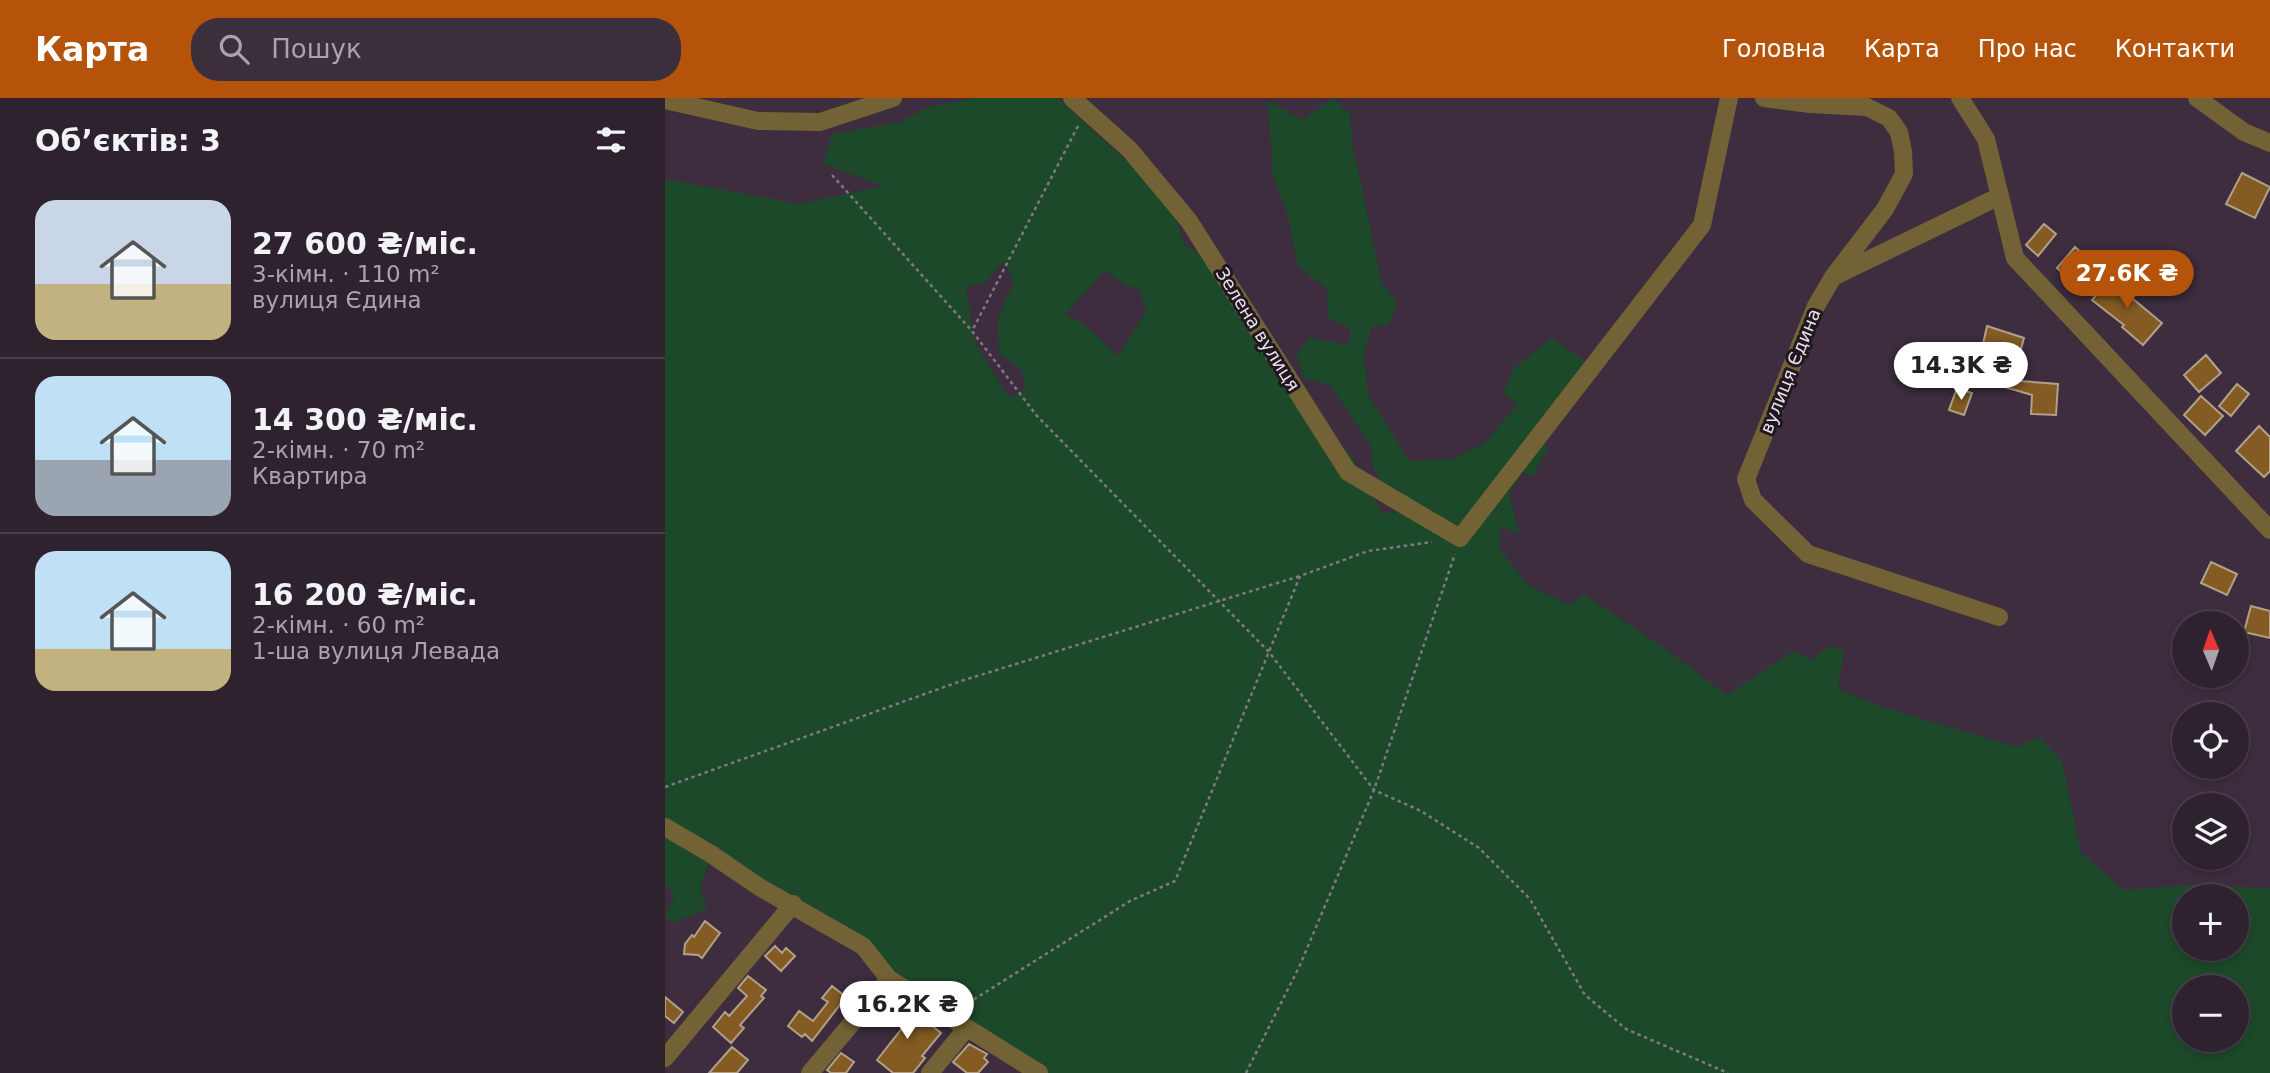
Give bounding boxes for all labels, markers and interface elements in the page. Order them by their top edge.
search box [191,18,681,81]
text: Карта [35,30,149,69]
icon: search [215,30,253,68]
text: Пошук [271,34,362,64]
text: Головна [1722,35,1826,63]
text: Карта [1864,35,1940,63]
text: Про нас [1978,35,2077,63]
text: Контакти [2115,35,2235,63]
icon: filters [592,121,630,159]
text: Об’єктів: 3 [35,123,221,158]
text: 27 600 ₴/міс. [252,226,478,261]
icon: home [91,228,175,312]
pin: 27.6K ₴ [2062,250,2192,310]
text: 27.6K ₴ [2076,260,2178,286]
text: 3-кімн. · 110 m² [252,261,440,287]
street label: Зелена вулиця [1212,264,1304,394]
text: вулиця Єдина [252,287,422,313]
street label: вулиця Єдина [1755,306,1825,436]
pin: 14.3K ₴ [1896,342,2026,402]
text: 14.3K ₴ [1910,352,2012,378]
text: 14 300 ₴/міс. [252,402,478,437]
icon: home [91,404,175,488]
text: 2-кімн. · 70 m² [252,437,425,463]
text: Квартира [252,463,368,489]
text: 16 200 ₴/міс. [252,577,478,612]
icon: home [91,579,175,663]
north arrow [2172,611,2249,688]
map controls [2172,611,2249,1052]
text: 2-кімн. · 60 m² [252,612,425,638]
text: 1-ша вулиця Левада [252,638,500,664]
button: locate [2172,702,2249,779]
button: layers [2172,793,2249,870]
button: + [2172,884,2249,961]
button: − [2172,975,2249,1052]
pin: 16.2K ₴ [842,982,972,1041]
text: 16.2K ₴ [856,991,958,1017]

